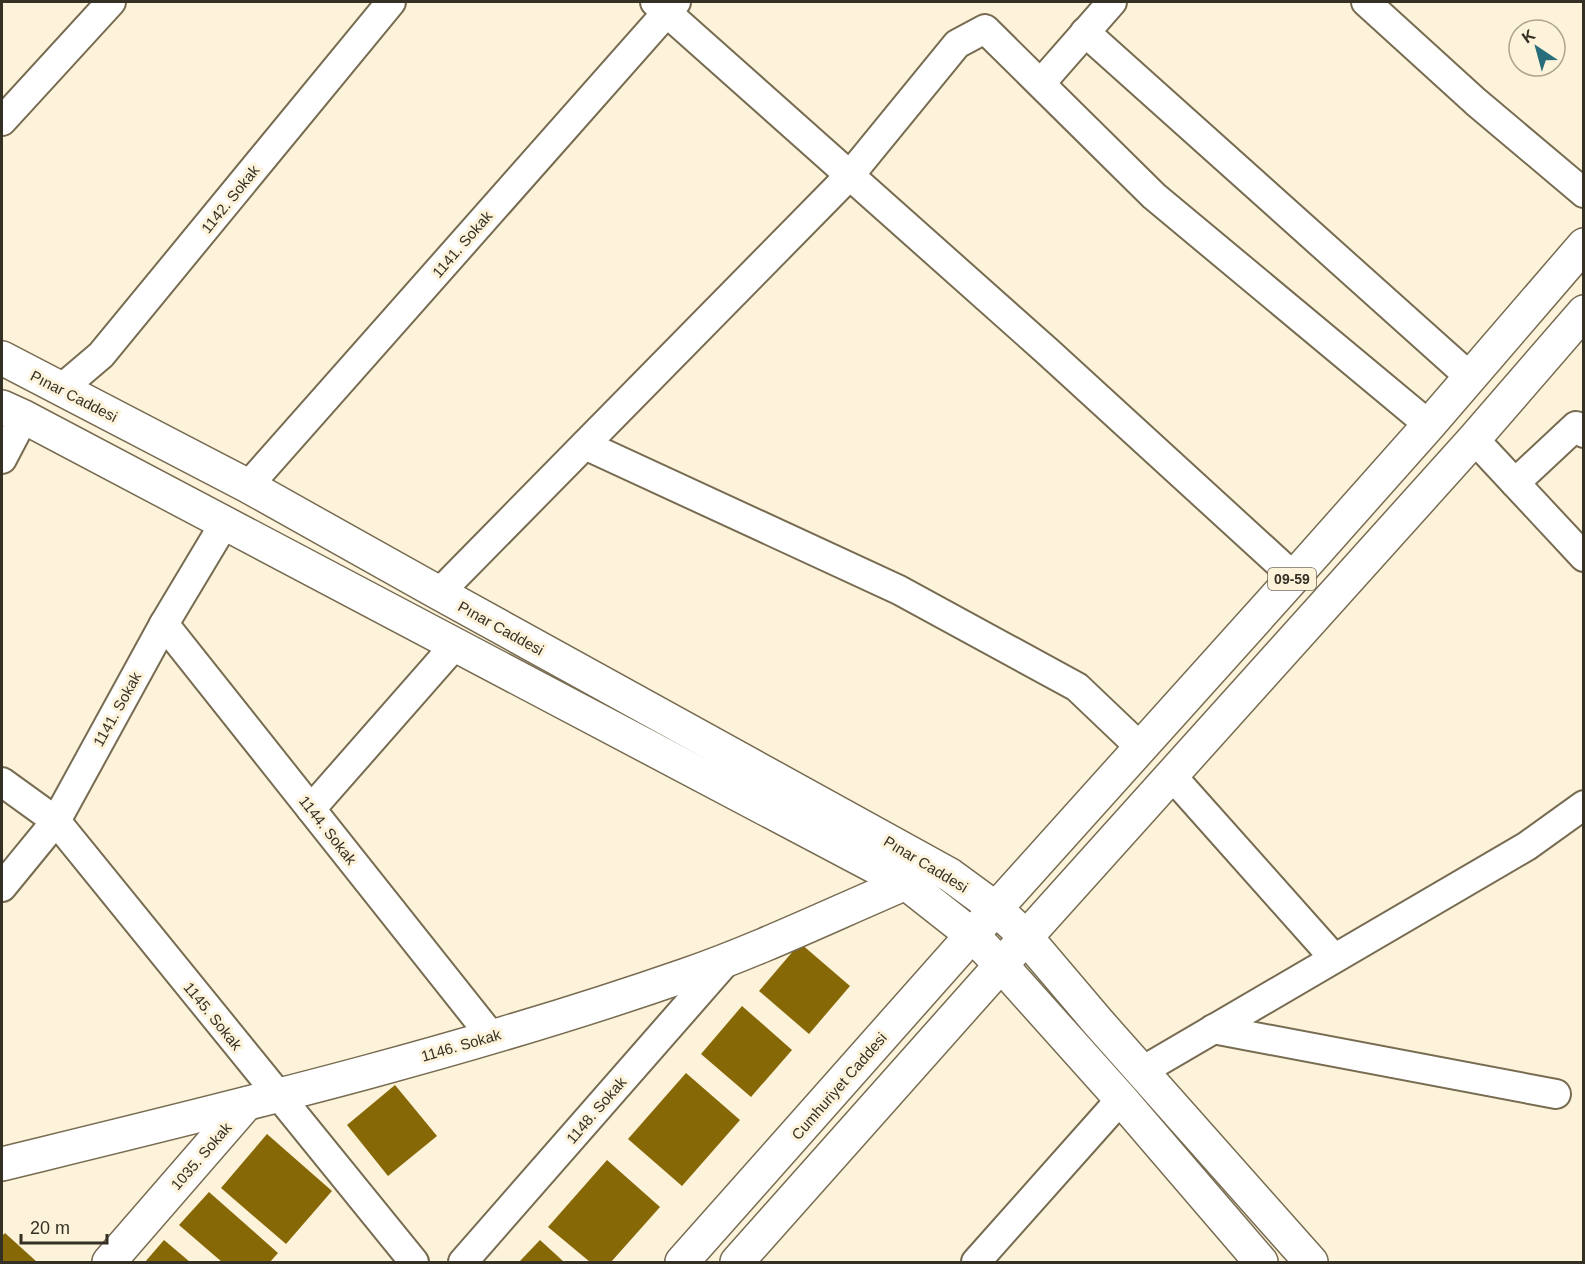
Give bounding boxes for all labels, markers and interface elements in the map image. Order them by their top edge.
north arrow [1507,18,1567,78]
text: K [1519,26,1539,47]
street label: 1142. Sokak [198,161,263,236]
street label: 1141. Sokak [429,207,496,281]
street label: Pınar Caddesi [28,367,120,425]
road number: 09-59 [1268,568,1316,590]
street label: Pınar Caddesi [455,598,547,658]
street label: 1141. Sokak [90,668,145,749]
street label: 1144. Sokak [296,792,360,868]
street label: Pınar Caddesi [881,832,971,896]
street label: 1145. Sokak [181,979,246,1054]
street label: 1146. Sokak [419,1025,503,1065]
street label: Cumhuriyet Caddesi [788,1029,890,1143]
street label: 1148. Sokak [563,1073,630,1147]
street label: 1035. Sokak [167,1119,235,1193]
scale bar [21,1207,106,1245]
text: 20 m [30,1218,70,1238]

